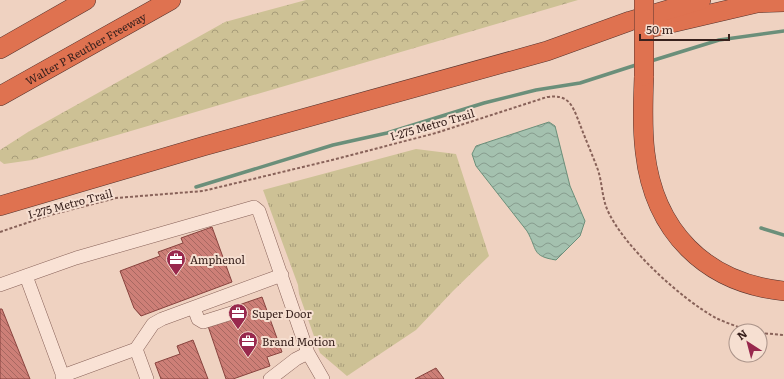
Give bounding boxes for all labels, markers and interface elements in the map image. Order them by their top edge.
street label: Walter P Reuther Freeway [22,7,149,88]
scale bar [640,16,729,42]
text: 50 m [646,20,673,38]
street label: I-275 Metro Trail [388,104,476,144]
street label: I-275 Metro Trail [26,184,114,222]
office icon: Amphenol [165,248,187,276]
place label: Amphenol [190,251,245,267]
office icon: Super Door [227,302,249,330]
place label: Super Door [252,305,312,321]
north arrow [728,323,768,363]
text: N [733,325,750,343]
office icon: Brand Motion [237,330,259,358]
place label: Brand Motion [262,333,335,349]

